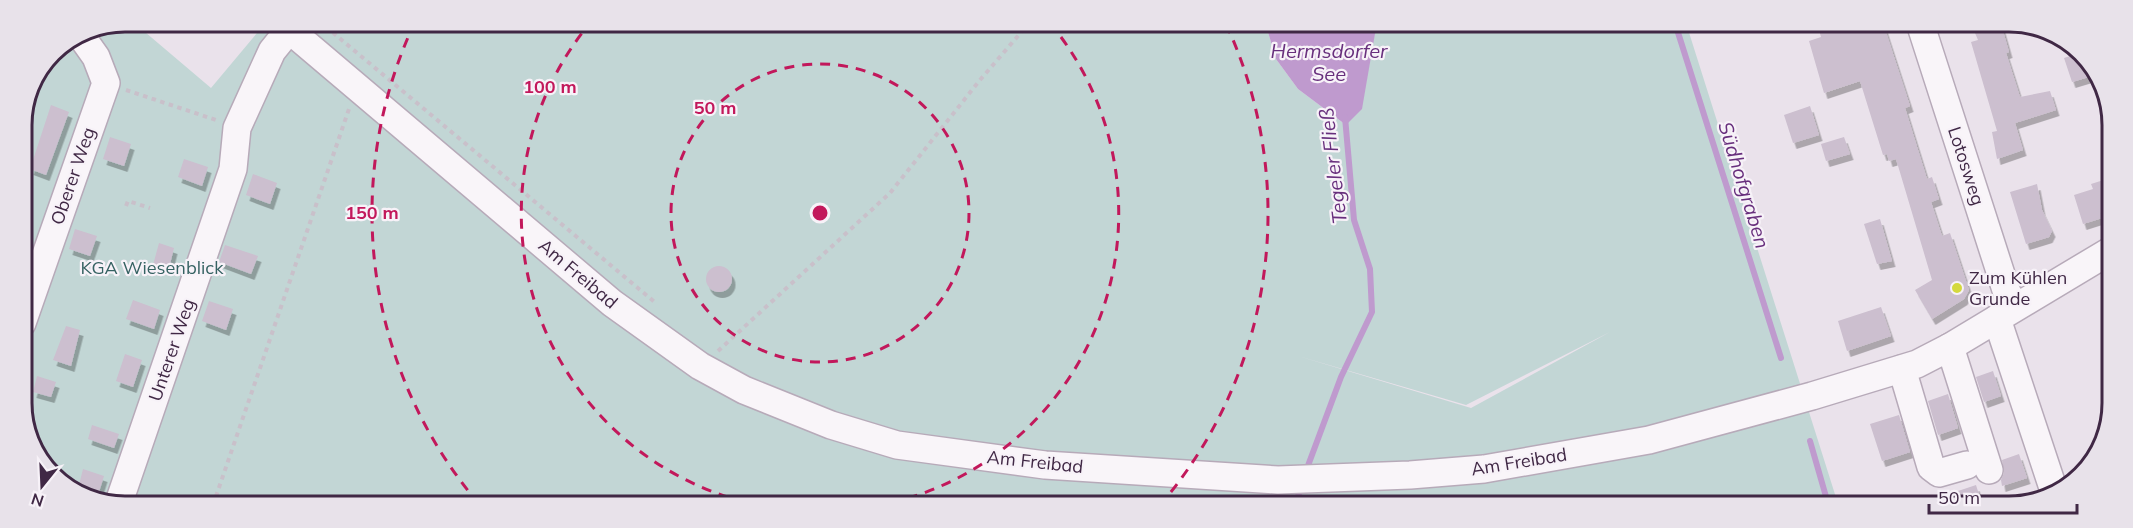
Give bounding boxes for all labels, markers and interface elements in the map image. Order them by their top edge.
water label: Hermsdorfer See [1271,38,1388,86]
text: 100 m [523,75,577,98]
text: 50 m [694,96,736,119]
water label: Tegeler Fließ [1313,107,1352,226]
water label: Südhofgraben [1713,118,1776,251]
street label: Oberer Weg [45,124,100,228]
street label: Lotosweg [1943,124,1990,208]
text: 150 m [345,201,399,224]
centre of rings [810,203,830,223]
street label: Am Freibad [534,234,623,313]
park label: KGA Wiesenblick [81,256,224,279]
place label: Zum Kühlen Grunde [1969,266,2067,310]
marker: Zum Kühlen Grunde [1950,281,1964,295]
street label: Unterer Weg [143,296,200,404]
street label: Am Freibad [1469,443,1568,480]
street label: Am Freibad [986,445,1084,478]
north arrow [12,456,72,516]
scale bar [1929,477,2078,515]
text: 50 m [1938,486,1980,509]
text: N [29,489,46,512]

